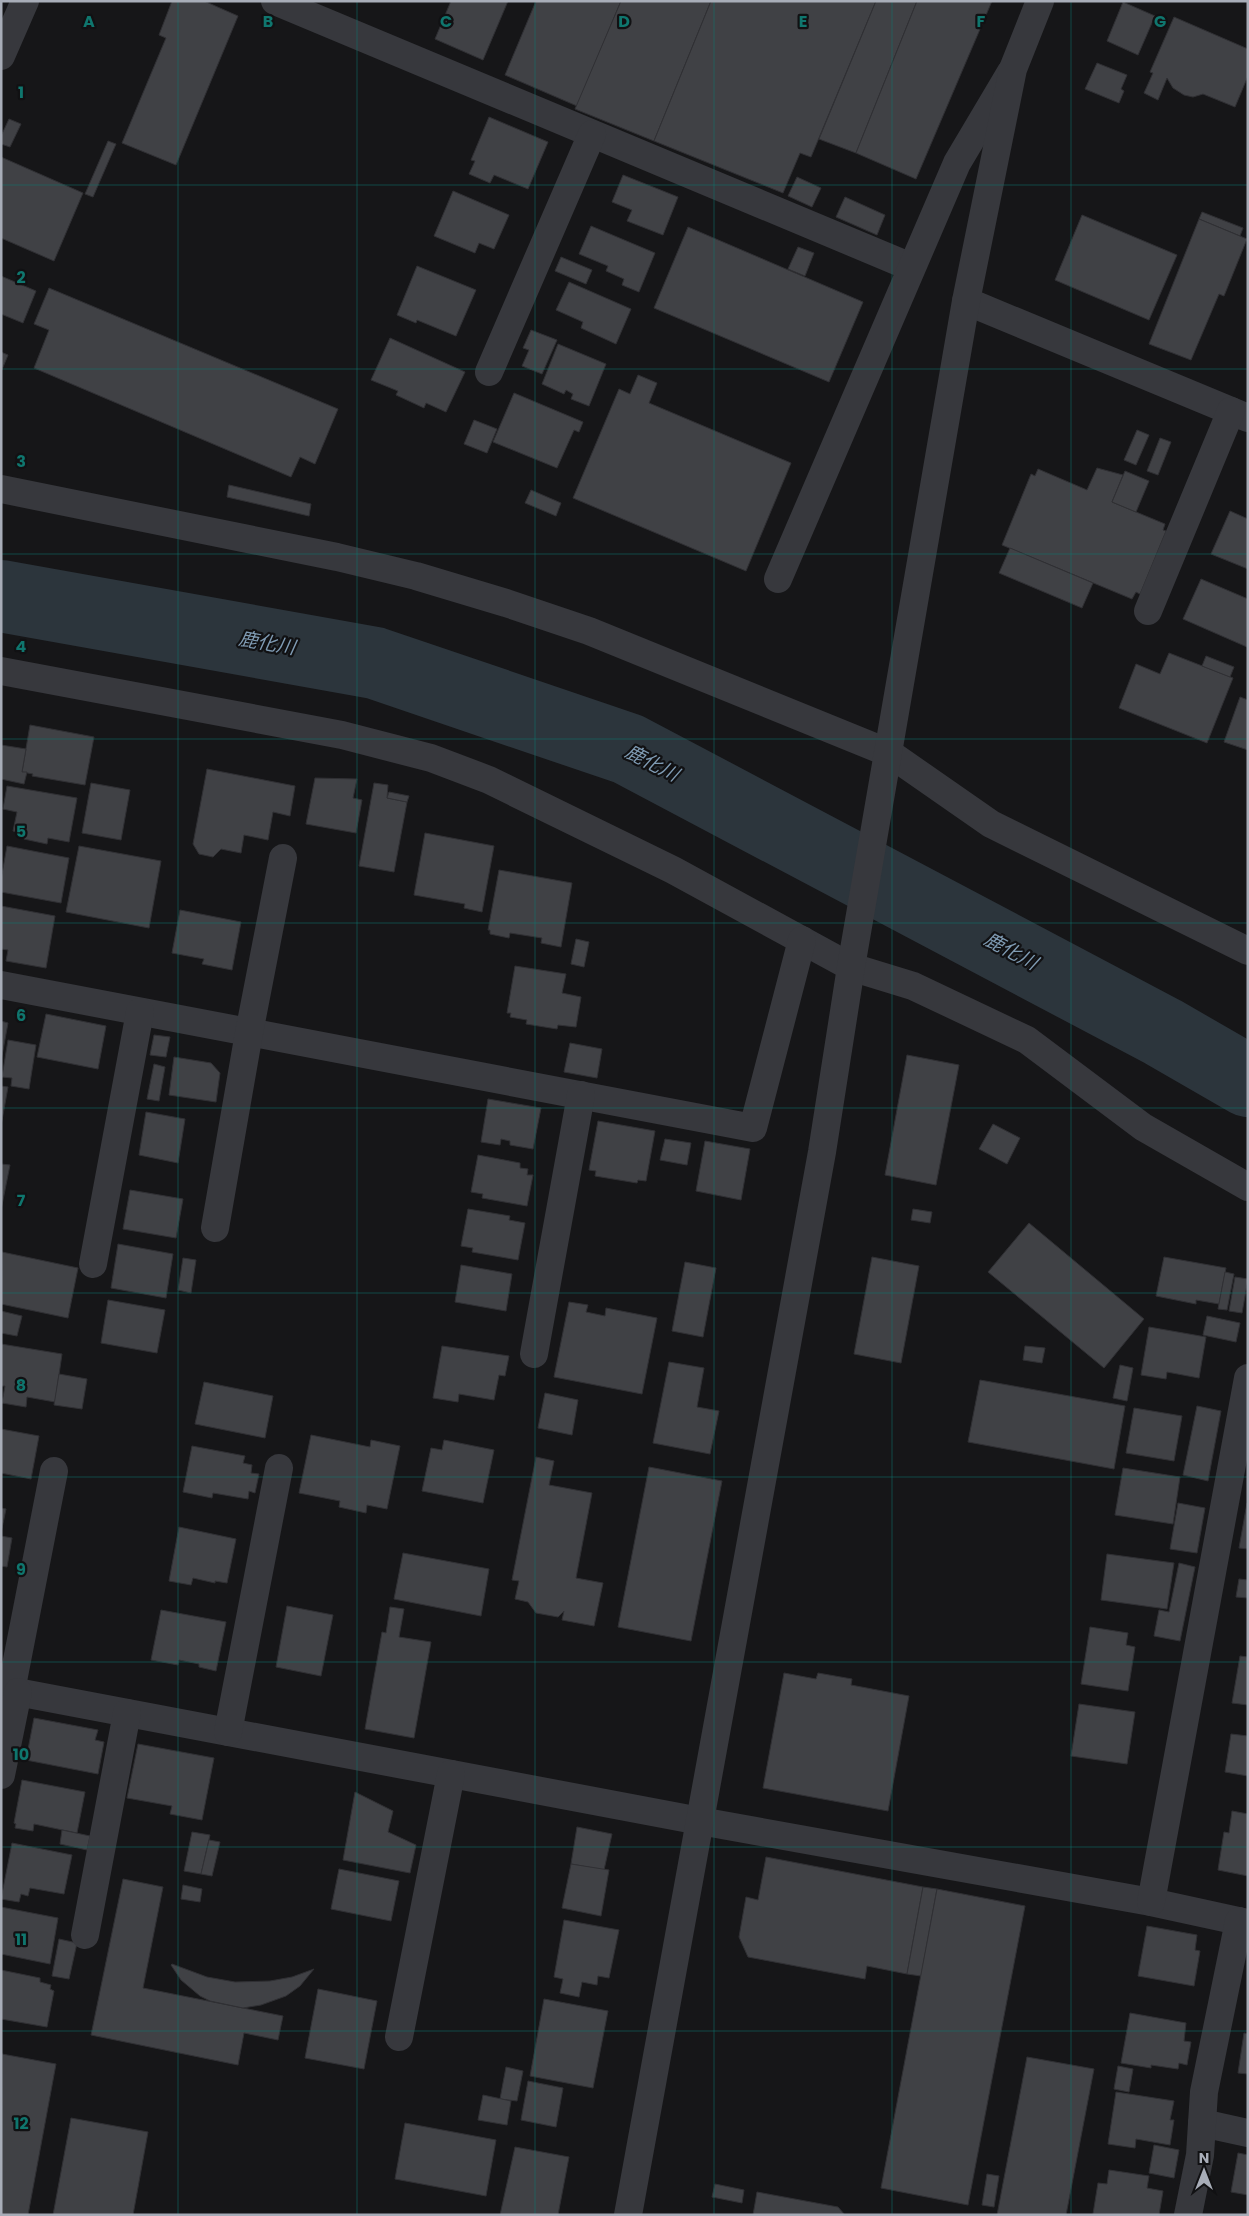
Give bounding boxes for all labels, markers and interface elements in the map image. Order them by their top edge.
text: A [83,10,95,33]
text: B [263,10,273,33]
text: C [440,10,452,33]
text: D [618,10,630,33]
text: E [799,10,807,33]
text: F [977,10,986,33]
text: G [1154,10,1166,33]
text: 1 [18,81,24,104]
text: 2 [16,266,26,289]
text: 3 [16,450,26,473]
water label: 鹿化川 [237,625,299,662]
text: 4 [16,635,27,658]
water label: 鹿化川 [620,738,685,789]
text: 5 [16,820,26,843]
water label: 鹿化川 [979,926,1044,977]
text: 6 [16,1004,26,1027]
text: 7 [17,1189,26,1212]
text: 8 [16,1374,26,1397]
text: 9 [16,1558,26,1581]
text: 10 [13,1743,29,1766]
text: 11 [15,1928,27,1951]
text: 12 [13,2112,29,2135]
north arrow [1179,2146,1229,2196]
text: N [1199,2148,1209,2168]

